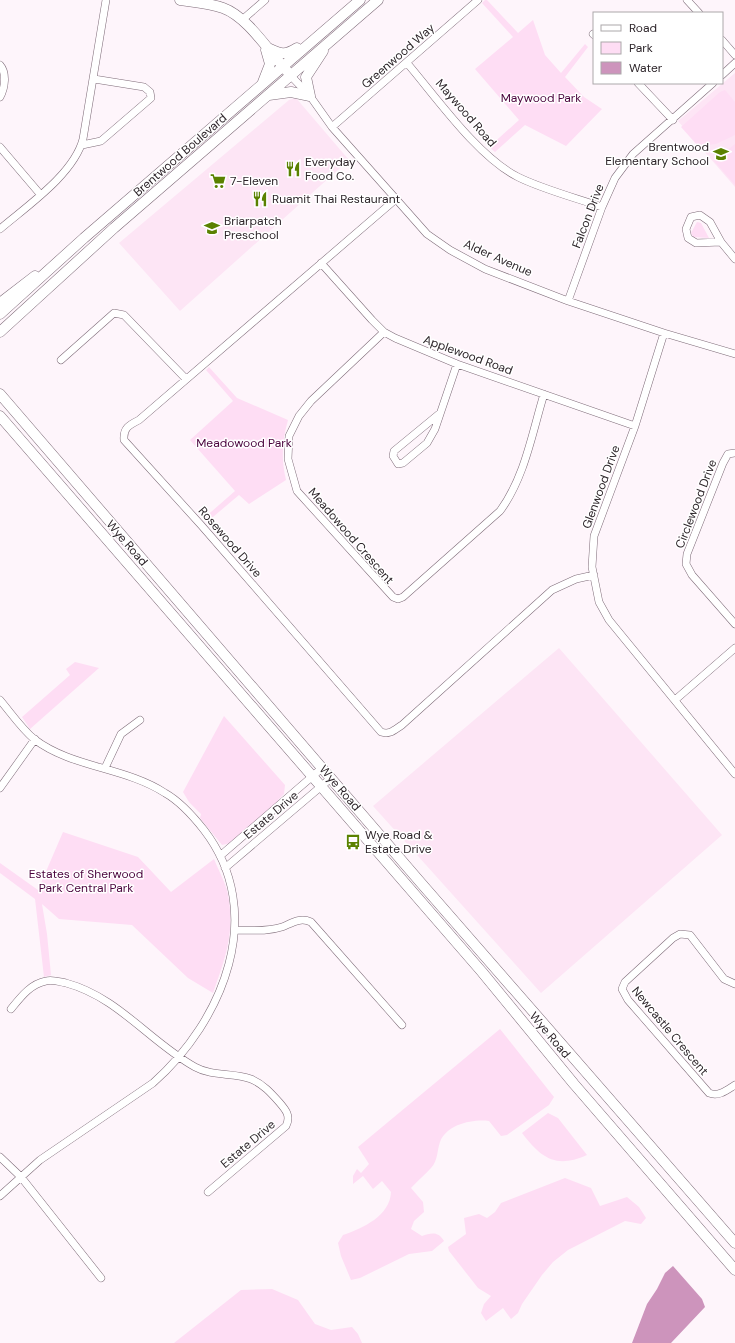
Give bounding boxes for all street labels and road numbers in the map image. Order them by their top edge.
street label: Greenwood Way [358,20,438,92]
street label: Maywood Road [432,76,500,150]
street label: Brentwood Boulevard [130,110,230,200]
street label: Falcon Drive [568,181,608,250]
street label: Alder Avenue [461,236,535,280]
street label: Applewood Road [421,331,515,379]
street label: Glenwood Drive [578,443,624,531]
street label: Circlewood Drive [672,457,720,551]
street label: Meadowood Crescent [305,484,397,588]
street label: Rosewood Drive [195,503,265,581]
street label: Wye Road [103,517,151,569]
street label: Wye Road [316,762,364,814]
street label: Estate Drive [240,787,302,843]
street label: Newcastle Crescent [628,983,712,1079]
street label: Wye Road [526,1009,574,1061]
street label: Estate Drive [217,1116,279,1172]

